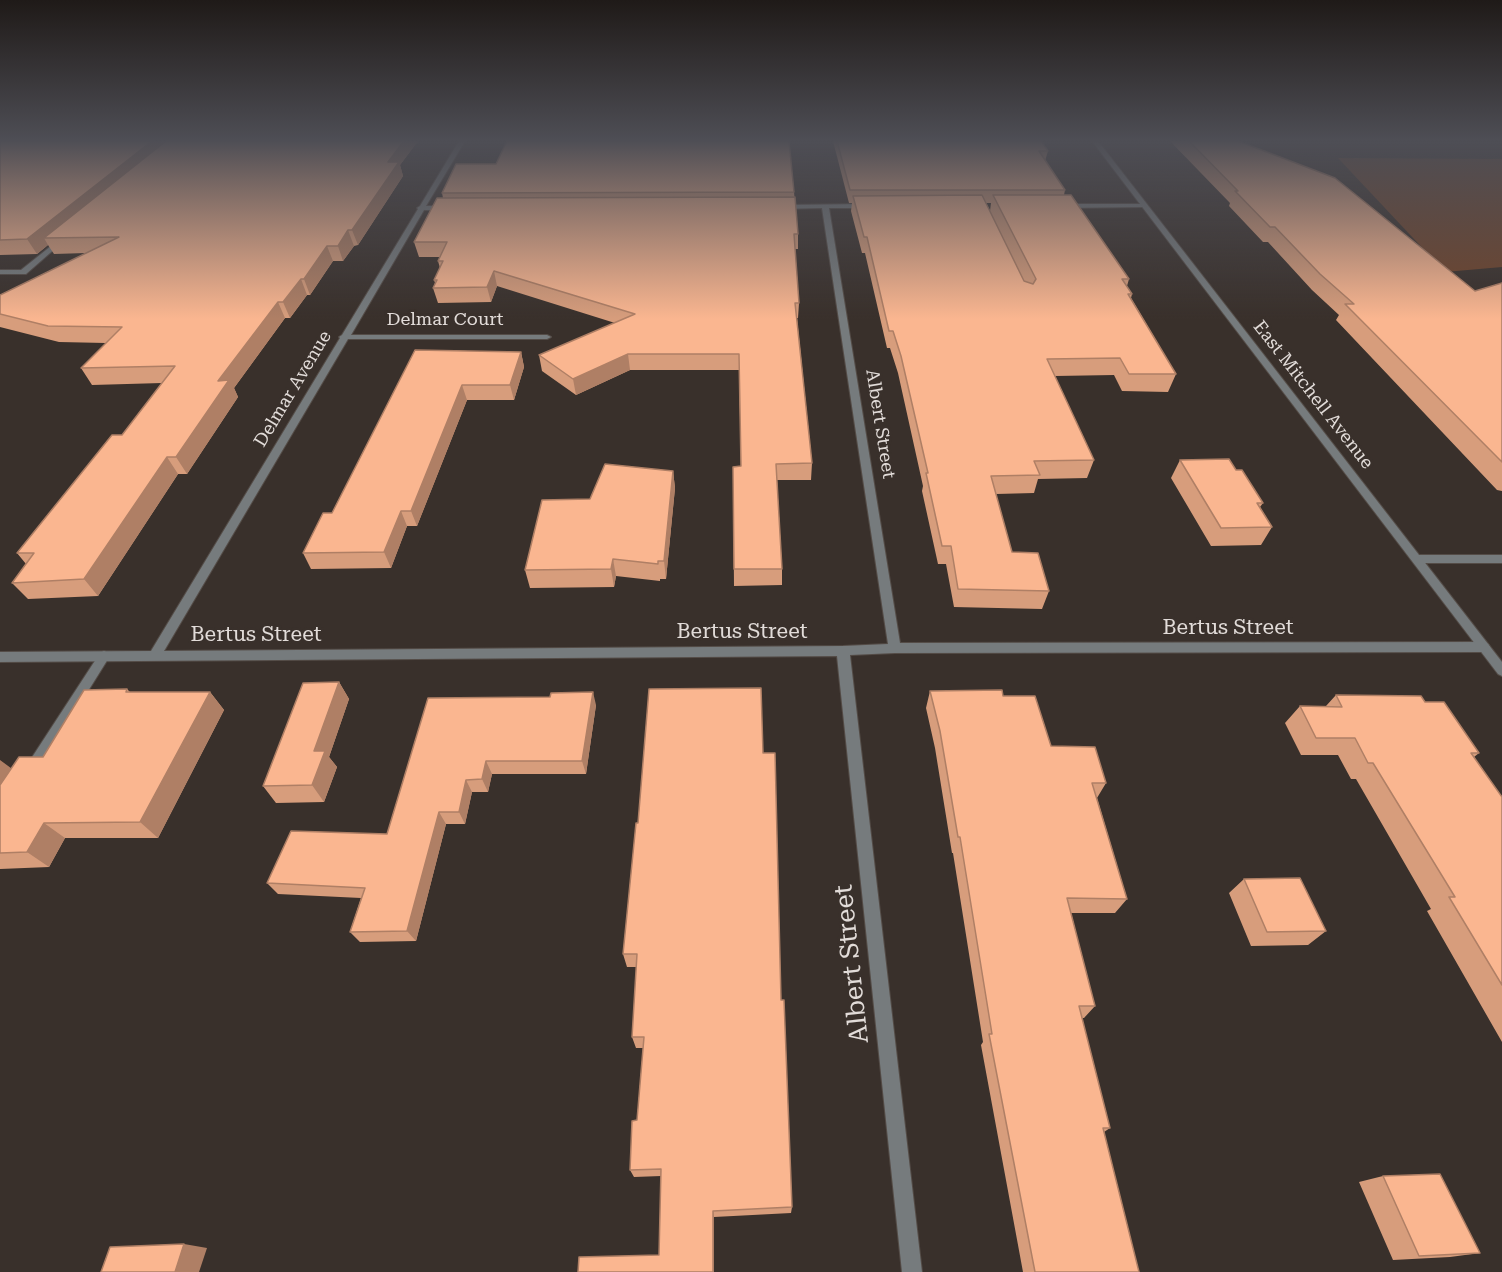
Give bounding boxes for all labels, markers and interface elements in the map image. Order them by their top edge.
street label: Delmar Court [386,309,504,331]
street label: East Mitchell Avenue [1248,317,1378,473]
street label: Delmar Avenue [250,327,336,451]
street label: Albert Street [861,368,899,480]
street label: Bertus Street [1162,615,1294,641]
street label: Bertus Street [676,619,808,645]
street label: Bertus Street [190,622,322,648]
street label: Albert Street [828,883,876,1045]

